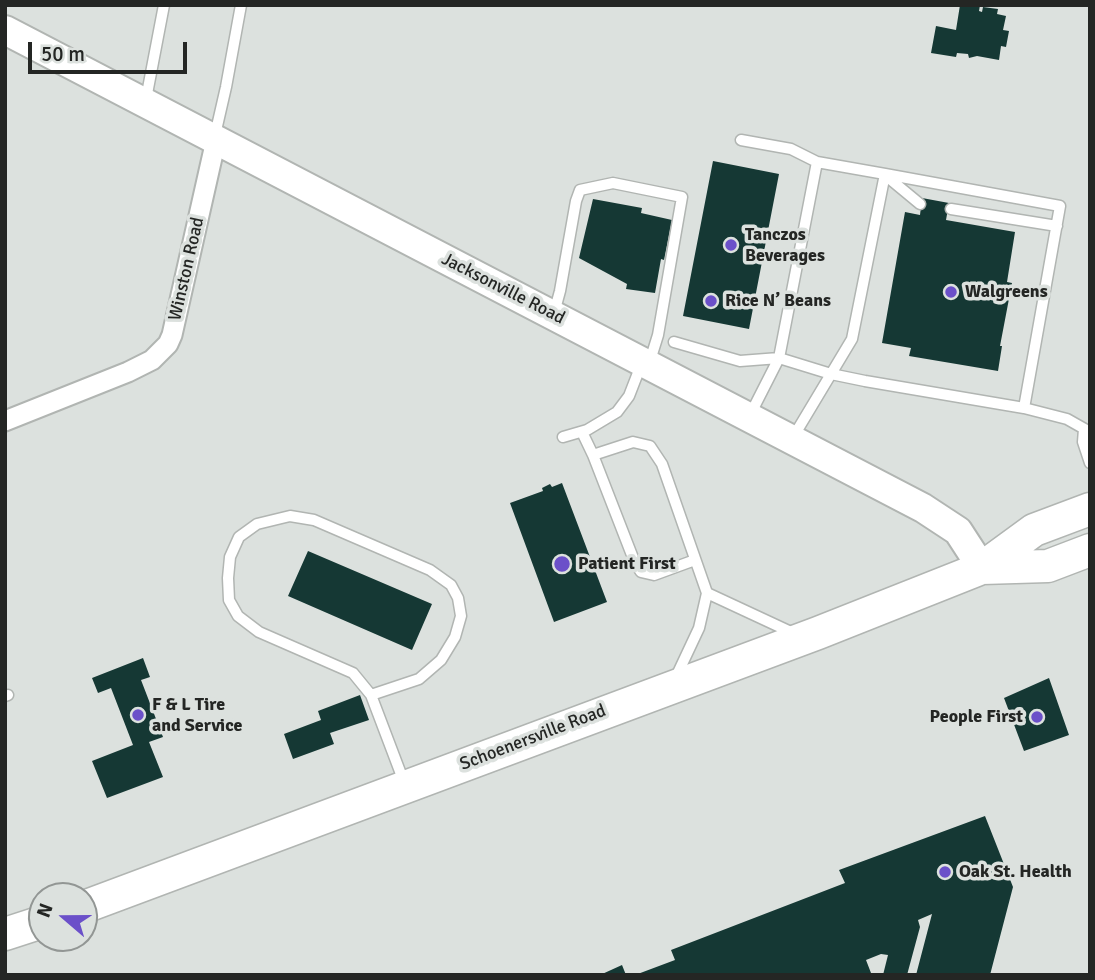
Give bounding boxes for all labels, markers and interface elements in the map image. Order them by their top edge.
scale bar [32,28,191,72]
text: 50 m [41,41,85,67]
street label: Winston Road [165,215,209,323]
place label: Tanczos Beverages [745,224,825,266]
marker: Tanczos Beverages [723,237,739,253]
street label: Jacksonville Road [438,249,568,329]
place label: Walgreens [965,281,1048,303]
marker: Walgreens [943,284,959,300]
place label: Rice N’ Beans [725,290,831,312]
marker: Rice N’ Beans [703,293,719,309]
place label: Patient First [578,553,676,575]
marker: Patient First [552,554,572,574]
place label: F & L Tire and Service [152,694,242,736]
street label: Schoenersville Road [457,700,609,776]
place label: People First [930,706,1023,728]
marker: F & L Tire and Service [130,707,146,723]
marker: People First [1029,709,1045,725]
place label: Oak St. Health [959,861,1072,883]
marker: Oak St. Health [937,864,953,880]
north arrow [28,882,98,952]
text: N [32,900,59,921]

